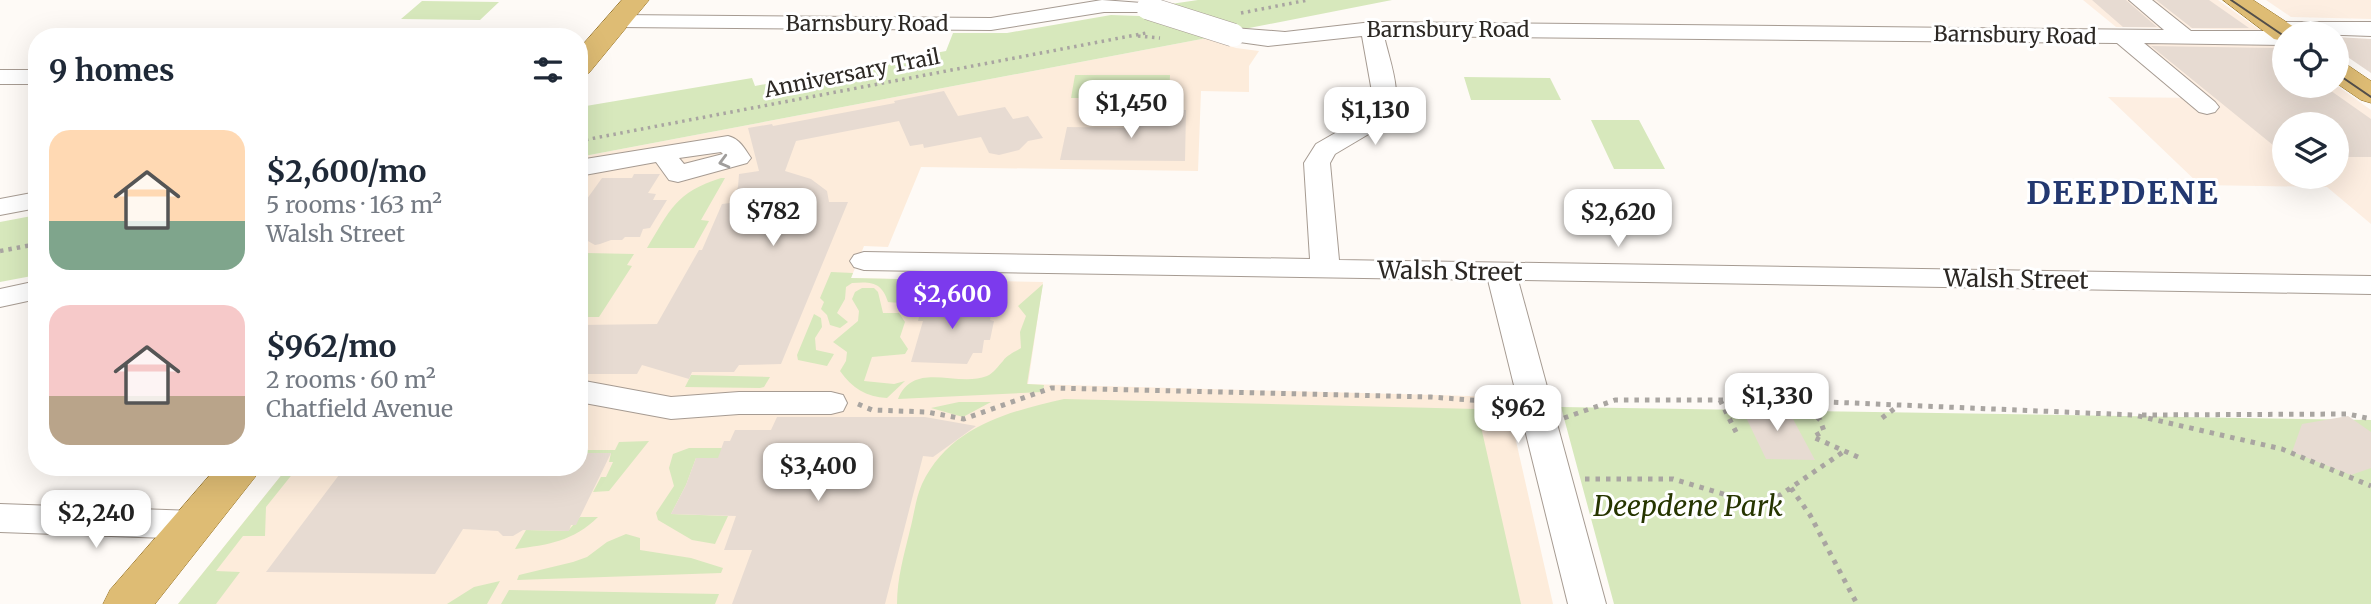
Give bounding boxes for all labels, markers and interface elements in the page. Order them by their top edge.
street label: Barnsbury Road [785,10,949,37]
street label: Barnsbury Road [1366,16,1530,43]
street label: Barnsbury Road [1933,20,2097,50]
map controls [2272,21,2349,189]
button: locate [2272,21,2349,98]
street label: Anniversary Trail [761,43,943,103]
text: 9 homes [49,51,175,89]
icon: filters [529,51,567,89]
pin: $1,450 [1074,80,1188,140]
text: $1,450 [1095,88,1167,117]
pin: $1,130 [1318,88,1432,147]
text: $1,130 [1340,95,1410,124]
button: layers [2272,112,2349,189]
text: $2,600/mo [266,152,426,190]
one-way arrow [718,154,730,168]
icon: home [105,158,189,242]
district label: DEEPDENE [2026,173,2220,213]
pin: $782 [732,188,814,248]
text: 5 rooms · 163 m² [266,190,442,219]
pin: $2,620 [1561,190,1675,249]
text: $782 [746,196,800,225]
text: $2,620 [1580,197,1656,226]
text: Walsh Street [266,219,405,248]
street label: Walsh Street [1376,254,1523,288]
street label: Walsh Street [1942,262,2089,296]
pin: $2,600 [895,272,1009,331]
text: $2,600 [912,279,992,308]
text: $962/mo [266,327,396,365]
icon: home [105,333,189,417]
text: 2 rooms · 60 m² [266,365,436,394]
pin: $1,330 [1720,374,1834,433]
text: $1,330 [1741,381,1813,410]
pin: $962 [1477,386,1559,445]
text: $962 [1490,393,1546,422]
text: Chatfield Avenue [266,394,453,423]
pin: $3,400 [761,444,875,503]
text: $3,400 [779,451,857,480]
park label: Deepdene Park [1592,488,1783,524]
pin: $2,240 [39,490,153,550]
text: $2,240 [57,498,135,527]

